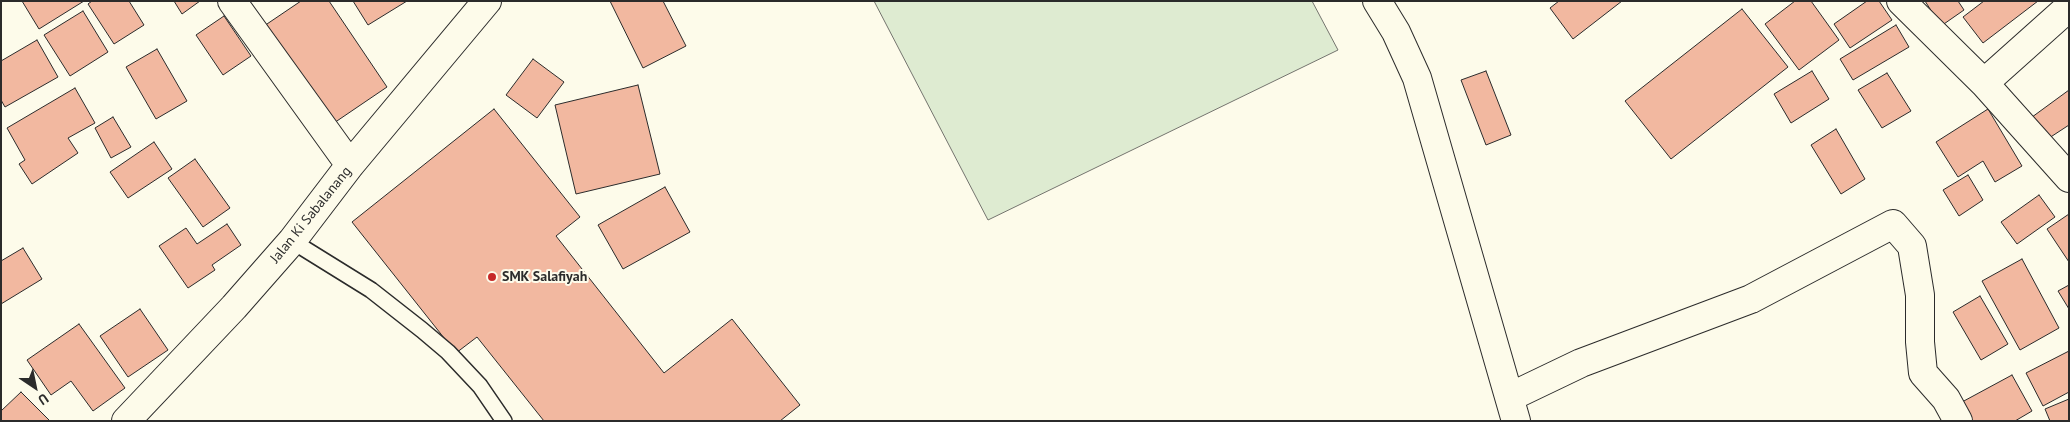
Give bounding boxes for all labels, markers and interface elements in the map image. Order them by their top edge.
street label: Jalan Ki Sabalanang [267,163,355,267]
place label: SMK Salafiyah [502,269,587,285]
marker: SMK Salafiyah [486,271,498,283]
north arrow [10,362,60,412]
text: U [35,390,52,409]

